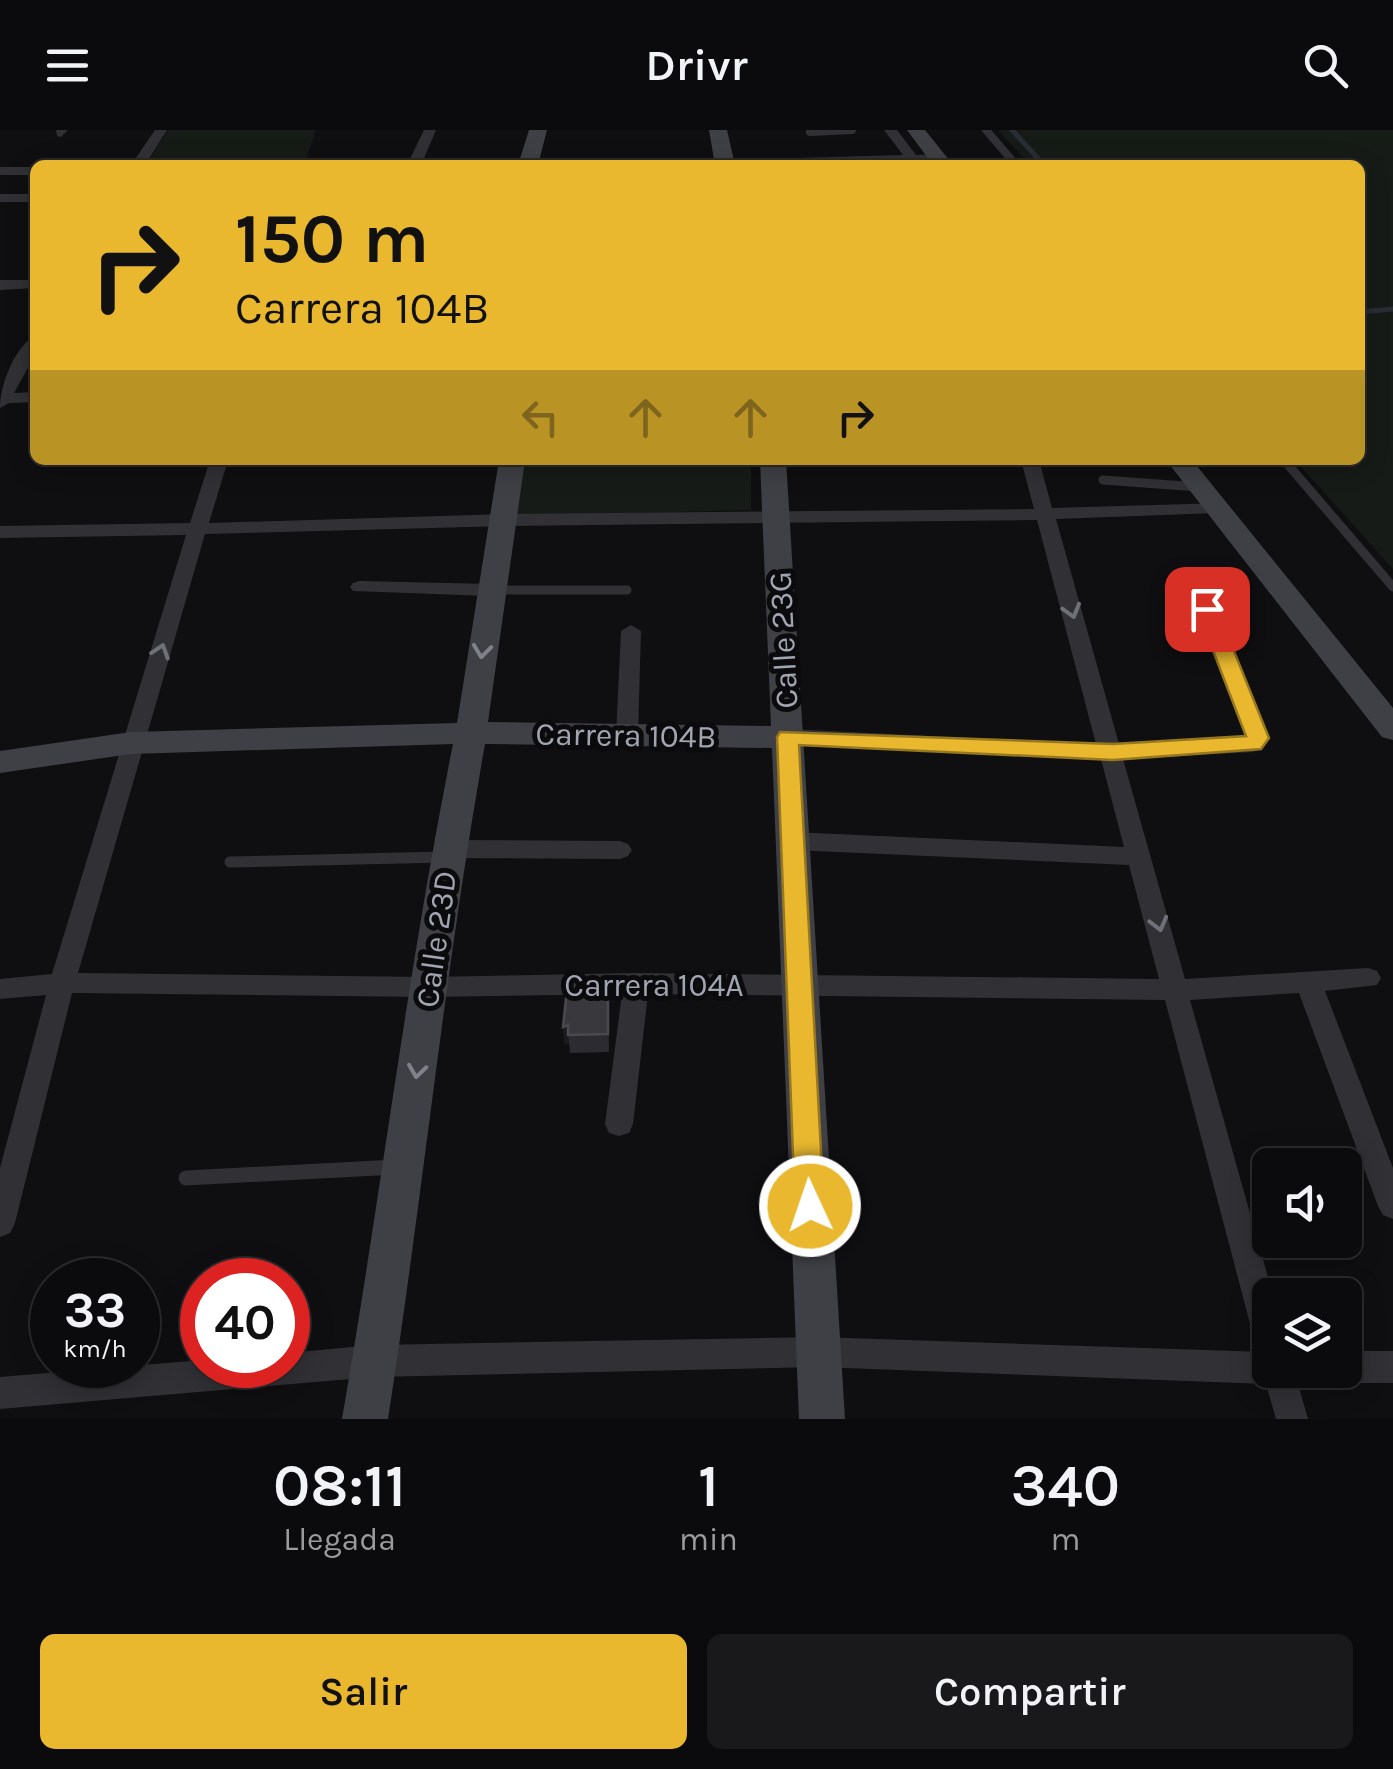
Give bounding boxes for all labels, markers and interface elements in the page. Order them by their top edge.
icon: menu [40,38,95,93]
icon: search [1298,38,1353,93]
text: Drivr [645,39,748,91]
text: 150 m [235,198,429,280]
icon: right [70,200,200,330]
text: Carrera 104B [235,282,489,334]
icon: left [513,390,568,445]
icon: ahead [618,390,673,445]
icon: ahead [723,390,778,445]
icon: right [828,390,883,445]
pin [1165,567,1250,652]
street label: Calle 23G [761,570,806,709]
icon: arrive [1180,582,1235,637]
one-way arrow [1060,601,1081,618]
one-way arrow [150,643,170,660]
one-way arrow [472,643,493,659]
street label: Carrera 104B [535,715,717,756]
street label: Calle 23D [409,868,464,1010]
one-way arrow [1147,915,1168,932]
street label: Carrera 104A [564,967,744,1004]
one-way arrow [408,1062,429,1079]
map controls [1252,1148,1362,1388]
button: sound [1252,1148,1362,1258]
position arrow [758,1154,862,1258]
speed limit sign: 40 [180,1258,310,1388]
button: layers [1252,1278,1362,1388]
text: 33 [64,1281,126,1340]
text: km/h [63,1334,127,1363]
text: 08:11 [273,1451,406,1521]
text: 1 [698,1451,719,1521]
text: 340 [1011,1451,1120,1521]
text: Llegada [283,1521,396,1558]
text: min [679,1521,738,1558]
text: m [1050,1521,1080,1558]
button: Salir [40,1634,687,1749]
button: Compartir [707,1634,1353,1749]

